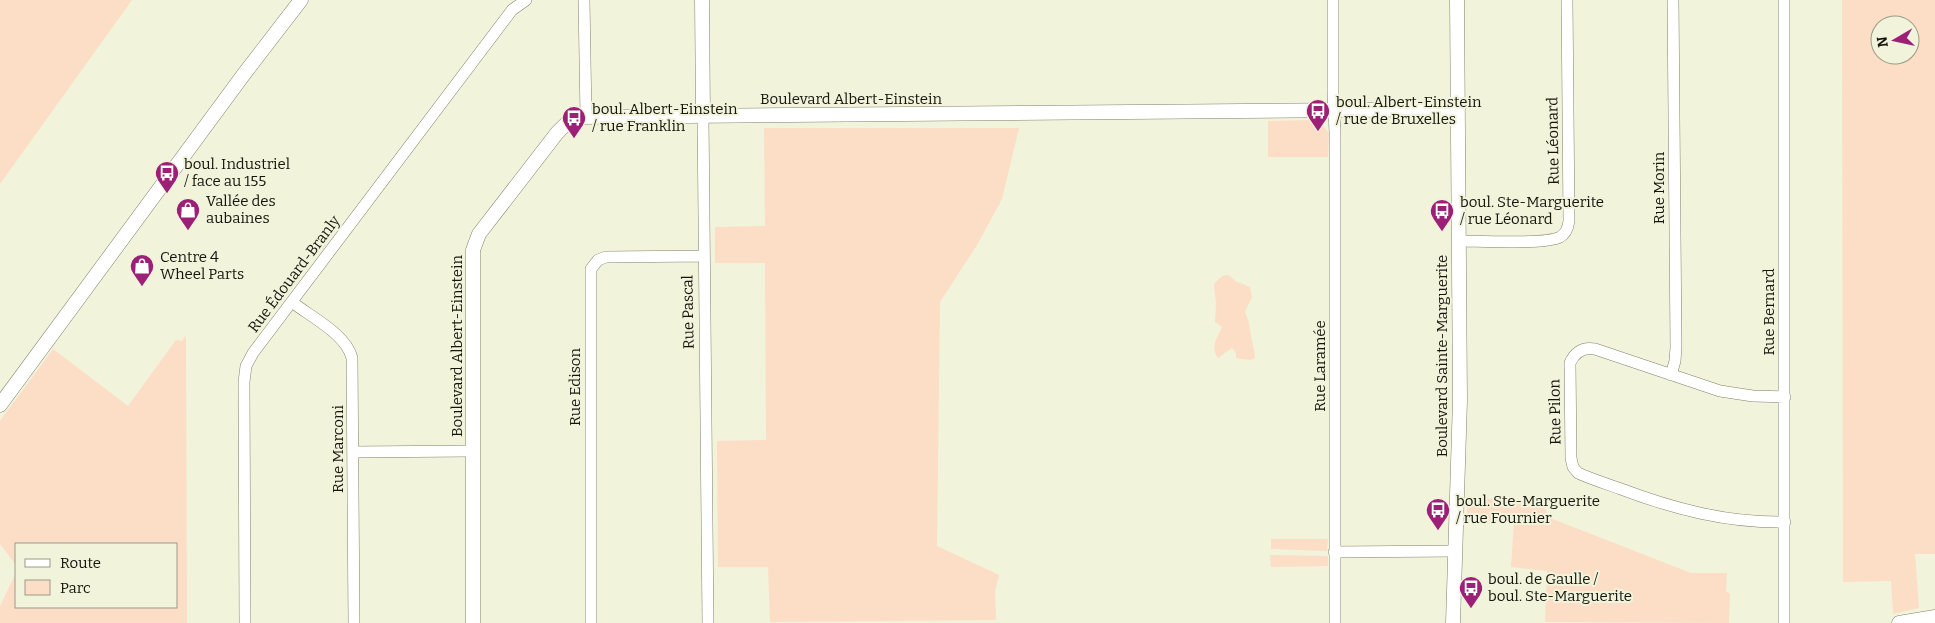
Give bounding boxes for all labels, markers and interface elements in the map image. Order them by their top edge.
north arrow [1870,15,1920,65]
text: N [1873,35,1892,49]
street label: Boulevard Albert-Einstein [760,90,942,108]
place label: boul. Albert-Einstein / rue de Bruxelles [1336,93,1482,128]
street label: Rue Léonard [1543,97,1563,185]
bus stop icon: boul. Albert-Einstein / rue de Bruxelles [1305,98,1331,132]
place label: boul. Albert-Einstein / rue Franklin [592,100,738,135]
bus stop icon: boul. Albert-Einstein / rue Franklin [561,105,587,139]
street label: Rue Morin [1650,151,1668,224]
place label: boul. Industriel / face au 155 [184,155,290,190]
bus stop icon: boul. Industriel / face au 155 [154,160,180,194]
place label: Vallée des aubaines [206,192,276,227]
place label: boul. Ste-Marguerite / rue Léonard [1460,193,1604,228]
shop icon: Vallée des aubaines [175,197,201,231]
bus stop icon: boul. Ste-Marguerite / rue Léonard [1429,198,1455,232]
street label: Rue Édouard-Branly [244,212,344,336]
place label: Centre 4 Wheel Parts [160,248,244,283]
shop icon: Centre 4 Wheel Parts [129,253,155,287]
street label: Boulevard Albert-Einstein [448,255,466,437]
street label: Boulevard Sainte-Marguerite [1433,255,1451,457]
street label: Rue Bernard [1760,268,1778,356]
street label: Rue Pascal [678,275,698,349]
street label: Rue Laramée [1311,320,1329,412]
street label: Rue Edison [566,348,584,426]
street label: Rue Pilon [1545,378,1565,445]
street label: Rue Marconi [329,405,347,493]
place label: boul. Ste-Marguerite / rue Fournier [1456,492,1600,527]
bus stop icon: boul. Ste-Marguerite / rue Fournier [1425,497,1451,531]
legend [15,543,178,608]
text: Route [60,554,101,572]
place label: boul. de Gaulle / boul. Ste-Marguerite [1488,570,1632,605]
bus stop icon: boul. de Gaulle / boul. Ste-Marguerite [1458,575,1484,609]
text: Parc [60,579,91,597]

